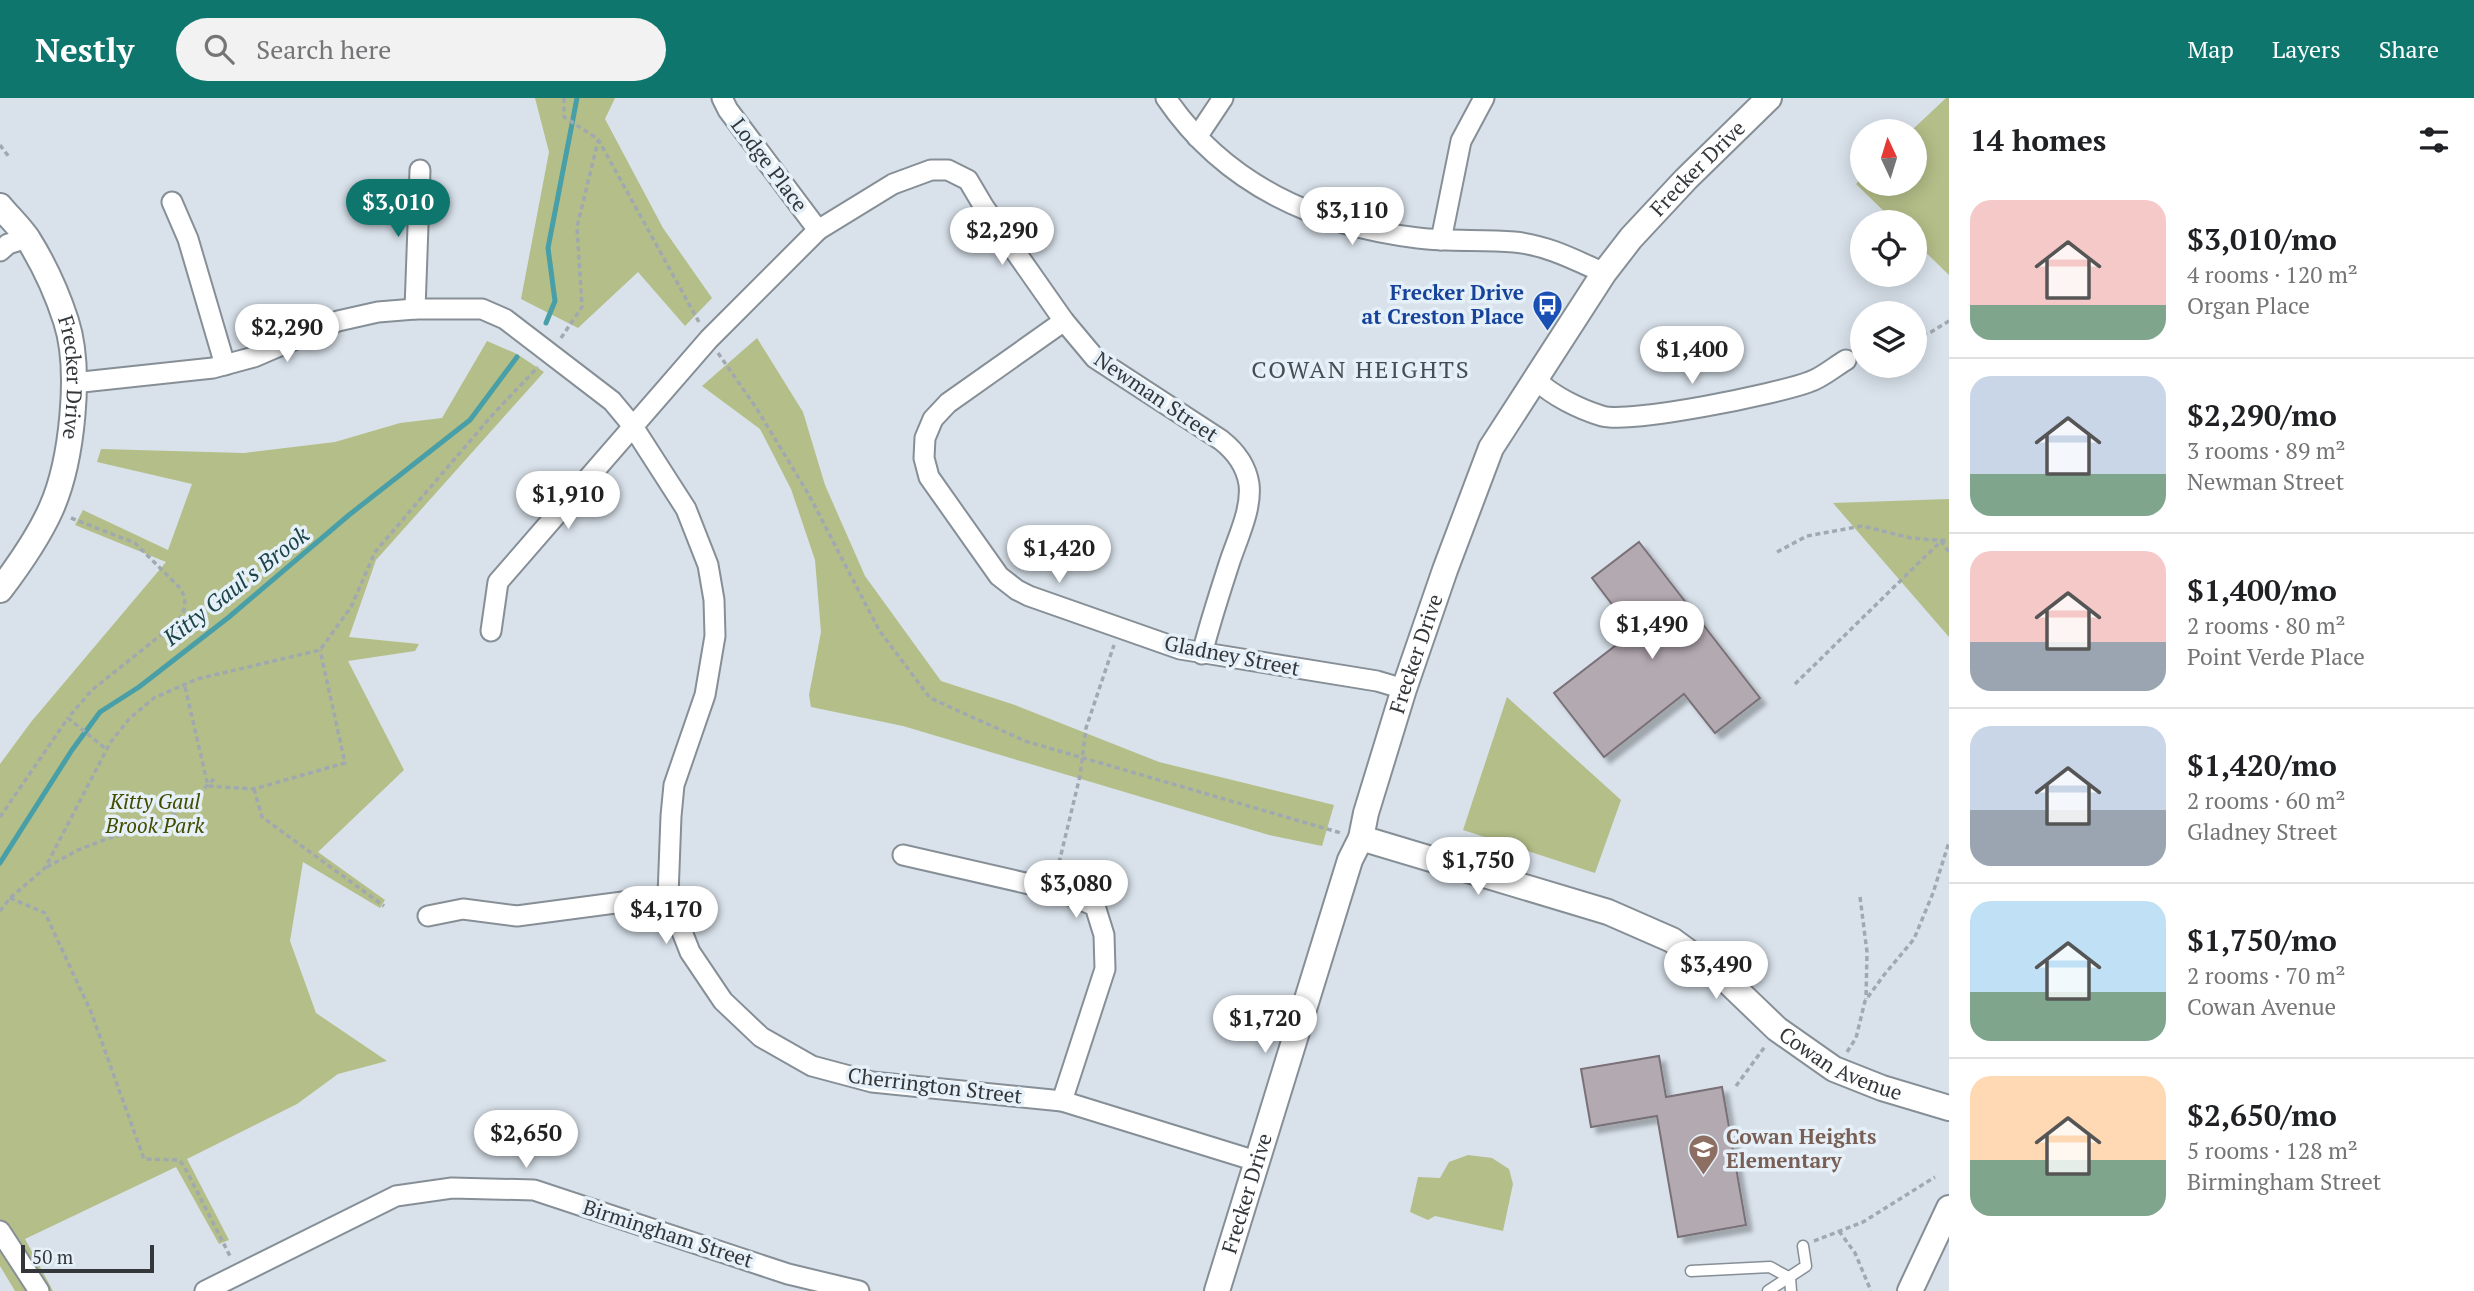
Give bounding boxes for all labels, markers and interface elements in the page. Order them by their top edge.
search box [176,18,666,81]
text: Nestly [35,28,134,71]
icon: search [200,30,238,68]
text: Search here [256,32,391,66]
text: Map [2187,33,2234,65]
text: Layers [2272,33,2341,65]
text: Share [2379,33,2439,65]
street label: Lodge Place [725,112,814,217]
street label: Frecker Drive [1643,114,1751,222]
north arrow [1850,119,1927,196]
map controls [1850,119,1927,378]
text: 14 homes [1970,120,2106,160]
icon: filters [2415,121,2453,159]
pin: $3,010 [341,180,455,239]
text: $3,010 [362,186,434,217]
pin: $3,110 [1295,188,1409,247]
text: $3,110 [1316,194,1388,225]
pin: $2,290 [945,208,1059,267]
button: locate [1850,210,1927,287]
text: $2,290 [966,214,1038,245]
text: $3,010/mo [2187,219,2337,259]
icon: home [2026,228,2110,312]
text: 4 rooms · 120 m² [2187,259,2358,290]
place label: Frecker Drive at Creston Place [1361,278,1524,330]
bus stop icon: Frecker Drive at Creston Place [1530,288,1564,332]
text: Organ Place [2187,290,2310,321]
button: layers [1850,301,1927,378]
pin: $2,290 [230,304,344,364]
text: $2,290 [251,311,323,342]
street label: Frecker Drive [52,312,89,441]
pin: $1,400 [1635,327,1749,386]
text: $1,400 [1656,333,1728,364]
street label: Newman Street [1089,344,1224,448]
district label: COWAN HEIGHTS [1251,353,1471,385]
text: $2,290/mo [2187,395,2337,435]
icon: home [2026,404,2110,488]
text: 3 rooms · 89 m² [2187,435,2346,466]
text: Newman Street [2187,466,2344,497]
pin: $1,910 [511,472,625,531]
text: $1,910 [532,478,604,509]
water label: Kitty Gaul's Brook [156,518,316,653]
pin: $1,420 [1002,526,1116,585]
text: $1,420 [1023,532,1095,563]
text: $1,400/mo [2187,570,2337,610]
icon: home [2026,579,2110,663]
street label: Frecker Drive [1382,590,1449,717]
pin: $1,490 [1595,602,1709,661]
text: $1,490 [1616,608,1688,639]
text: 2 rooms · 80 m² [2187,610,2346,641]
street label: Gladney Street [1162,628,1303,682]
text: Point Verde Place [2187,641,2365,672]
text: $1,420/mo [2187,745,2337,785]
icon: home [2026,754,2110,838]
text: 2 rooms · 60 m² [2187,785,2346,816]
park label: Kitty Gaul Brook Park [105,787,205,839]
text: Gladney Street [2187,816,2338,847]
pin: $1,750 [1421,838,1535,897]
text: $1,750 [1442,844,1514,875]
pin: $3,080 [1019,860,1133,920]
text: $3,080 [1040,867,1112,898]
pin: $4,170 [609,886,723,946]
text: $4,170 [630,893,702,924]
text: $1,750/mo [2187,920,2337,960]
icon: home [2026,929,2110,1013]
pin: $3,490 [1659,942,1773,1001]
text: $3,490 [1680,948,1752,979]
text: 2 rooms · 70 m² [2187,960,2346,991]
text: Cowan Avenue [2187,991,2336,1022]
pin: $1,720 [1208,996,1322,1055]
text: $1,720 [1229,1002,1301,1033]
street label: Cowan Avenue [1774,1020,1906,1106]
street label: Cherrington Street [846,1060,1024,1110]
text: $2,650/mo [2187,1095,2337,1135]
icon: home [2026,1104,2110,1188]
pin: $2,650 [469,1110,583,1170]
text: $2,650 [490,1117,562,1148]
place label: Cowan Heights Elementary [1726,1122,1876,1174]
street label: Frecker Drive [1214,1130,1278,1257]
school or university icon: Cowan Heights Elementary [1686,1132,1720,1176]
text: 5 rooms · 128 m² [2187,1135,2358,1166]
text: Birmingham Street [2187,1166,2381,1197]
street label: Birmingham Street [580,1192,757,1274]
scale bar [21,1242,154,1274]
text: 50 m [32,1244,73,1269]

